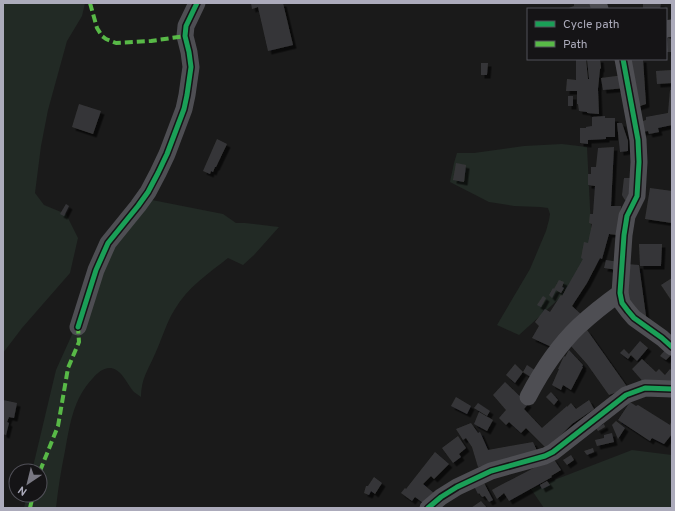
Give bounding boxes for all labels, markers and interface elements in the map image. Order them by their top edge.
legend [527,8,667,60]
text: Cycle path [563,17,620,33]
text: Path [563,37,588,53]
north arrow [8,463,48,503]
text: N [16,482,30,498]

